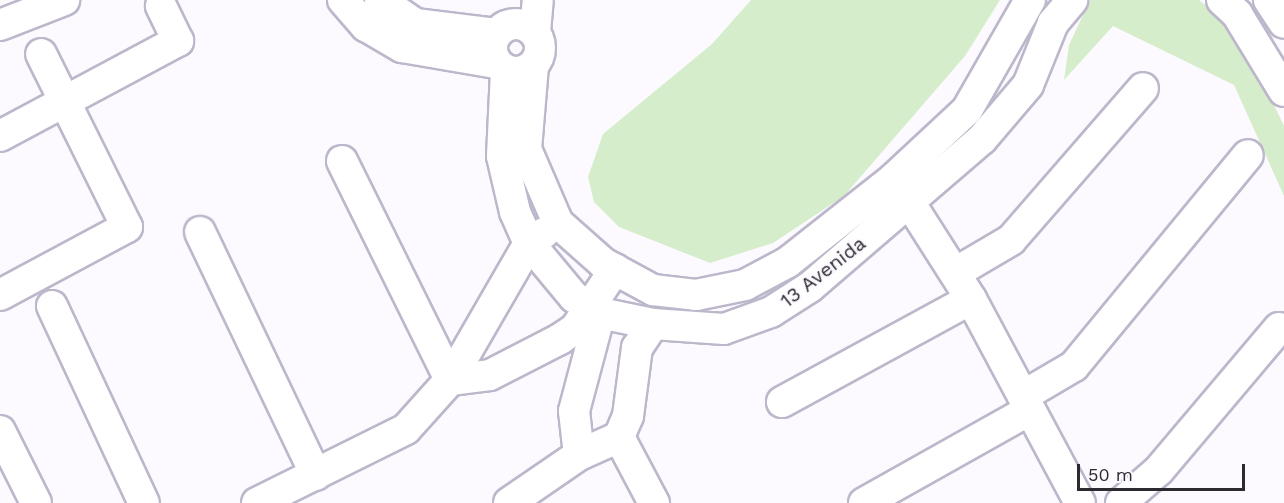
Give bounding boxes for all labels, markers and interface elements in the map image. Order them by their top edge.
street label: 13 Avenida [775,231,871,313]
scale bar [1080,452,1248,490]
text: 50 m [1088,464,1133,485]

